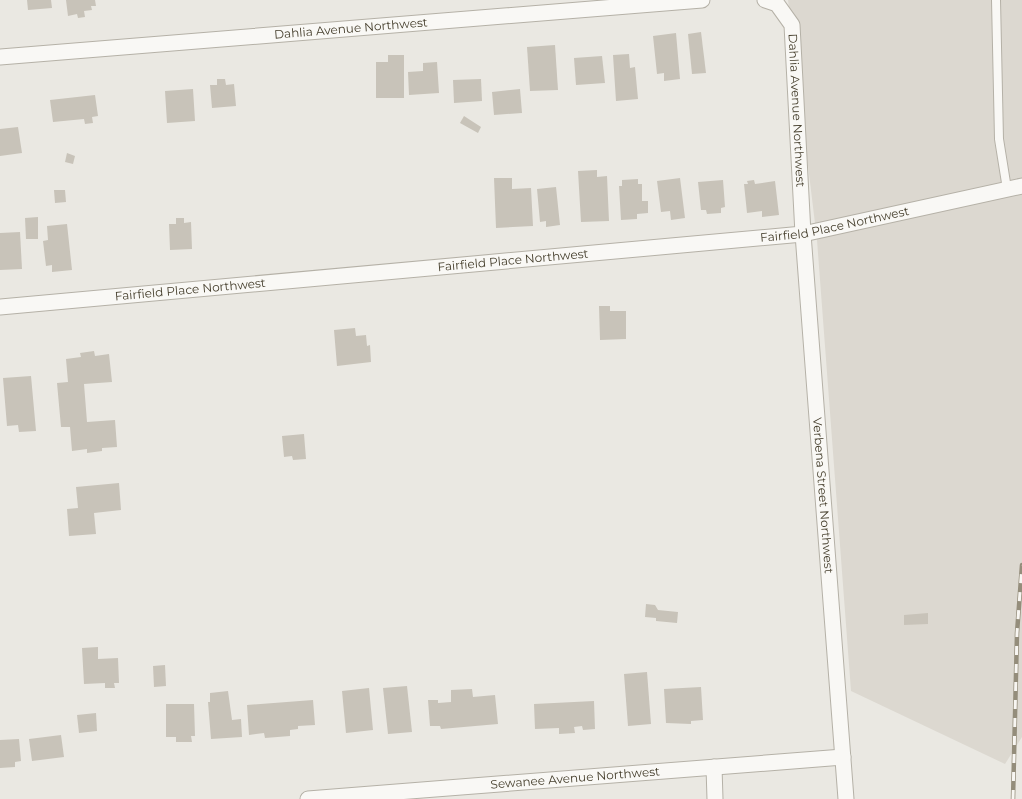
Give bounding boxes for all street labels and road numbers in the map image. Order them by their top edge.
street label: Dahlia Avenue Northwest [274,14,428,42]
street label: Dahlia Avenue Northwest [785,33,809,188]
street label: Fairfield Place Northwest [759,203,910,245]
street label: Fairfield Place Northwest [437,246,589,274]
street label: Fairfield Place Northwest [114,275,266,304]
street label: Verbena Street Northwest [810,417,837,574]
street label: Sewanee Avenue Northwest [490,763,660,792]

